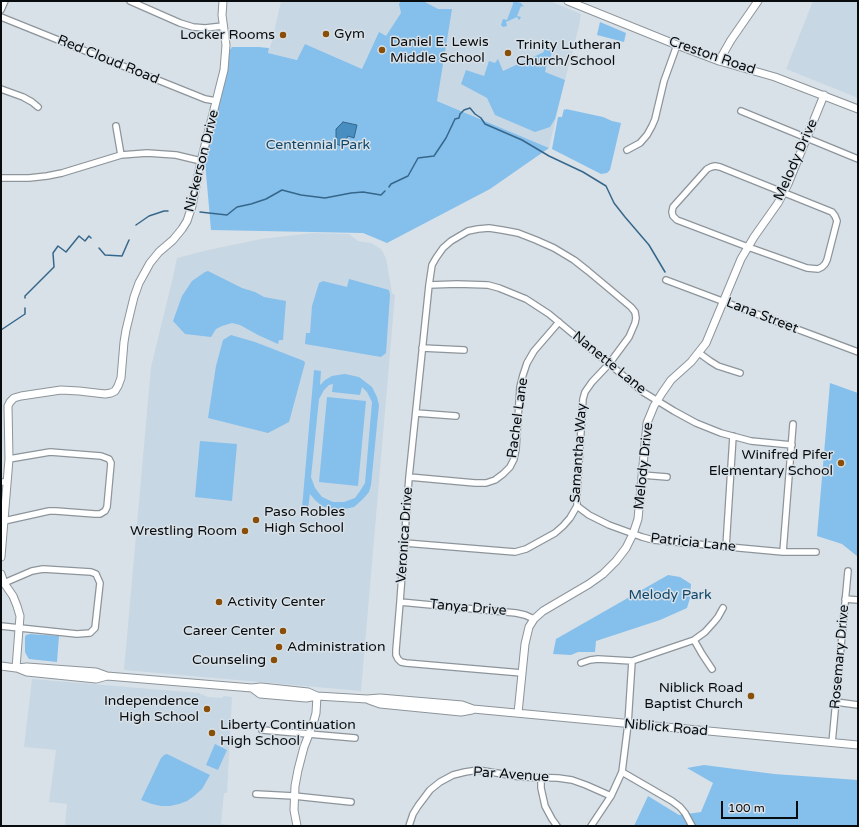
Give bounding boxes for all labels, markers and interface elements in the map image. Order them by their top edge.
place label: Gym [334,26,365,42]
place label: Locker Rooms [180,27,275,43]
marker: Gym [321,29,331,39]
marker: Locker Rooms [278,30,288,40]
street label: Red Cloud Road [55,32,161,88]
street label: Creston Road [666,33,758,79]
place label: Daniel E. Lewis Middle School [390,34,489,66]
place label: Trinity Lutheran Church/School [516,37,621,70]
marker: Daniel E. Lewis Middle School [377,45,387,55]
marker: Trinity Lutheran Church/School [503,48,513,58]
street label: Nickerson Drive [181,108,223,214]
street label: Melody Drive [770,117,822,203]
park label: Centennial Park [266,137,370,153]
street label: Lana Street [724,295,800,337]
street label: Nanette Lane [569,328,649,398]
street label: Rachel Lane [504,377,532,459]
street label: Samantha Way [567,403,591,503]
street label: Melody Drive [631,422,657,510]
place label: Winifred Pifer Elementary School [709,447,833,480]
marker: Winifred Pifer Elementary School [836,458,846,468]
street label: Veronica Drive [393,487,417,583]
place label: Paso Robles High School [264,504,345,536]
marker: Paso Robles High School [251,515,261,525]
place label: Wrestling Room [130,523,237,539]
marker: Wrestling Room [240,526,250,536]
street label: Patricia Lane [649,530,737,556]
park label: Melody Park [628,587,712,603]
place label: Activity Center [227,594,325,610]
street label: Tanya Drive [429,596,507,620]
marker: Activity Center [214,597,224,607]
street label: Rosemary Drive [827,604,853,710]
place label: Career Center [183,623,275,639]
marker: Career Center [278,626,288,636]
place label: Administration [287,639,385,655]
marker: Administration [274,642,284,652]
place label: Counseling [192,652,266,668]
marker: Counseling [269,655,279,665]
place label: Niblick Road Baptist Church [644,680,743,712]
marker: Niblick Road Baptist Church [746,691,756,701]
place label: Independence High School [104,693,199,726]
marker: Independence High School [202,704,212,714]
street label: Niblick Road [623,716,709,740]
place label: Liberty Continuation High School [220,717,356,750]
marker: Liberty Continuation High School [207,728,217,738]
street label: Par Avenue [472,764,550,786]
scale bar [723,793,800,819]
text: 100 m [728,801,765,815]

